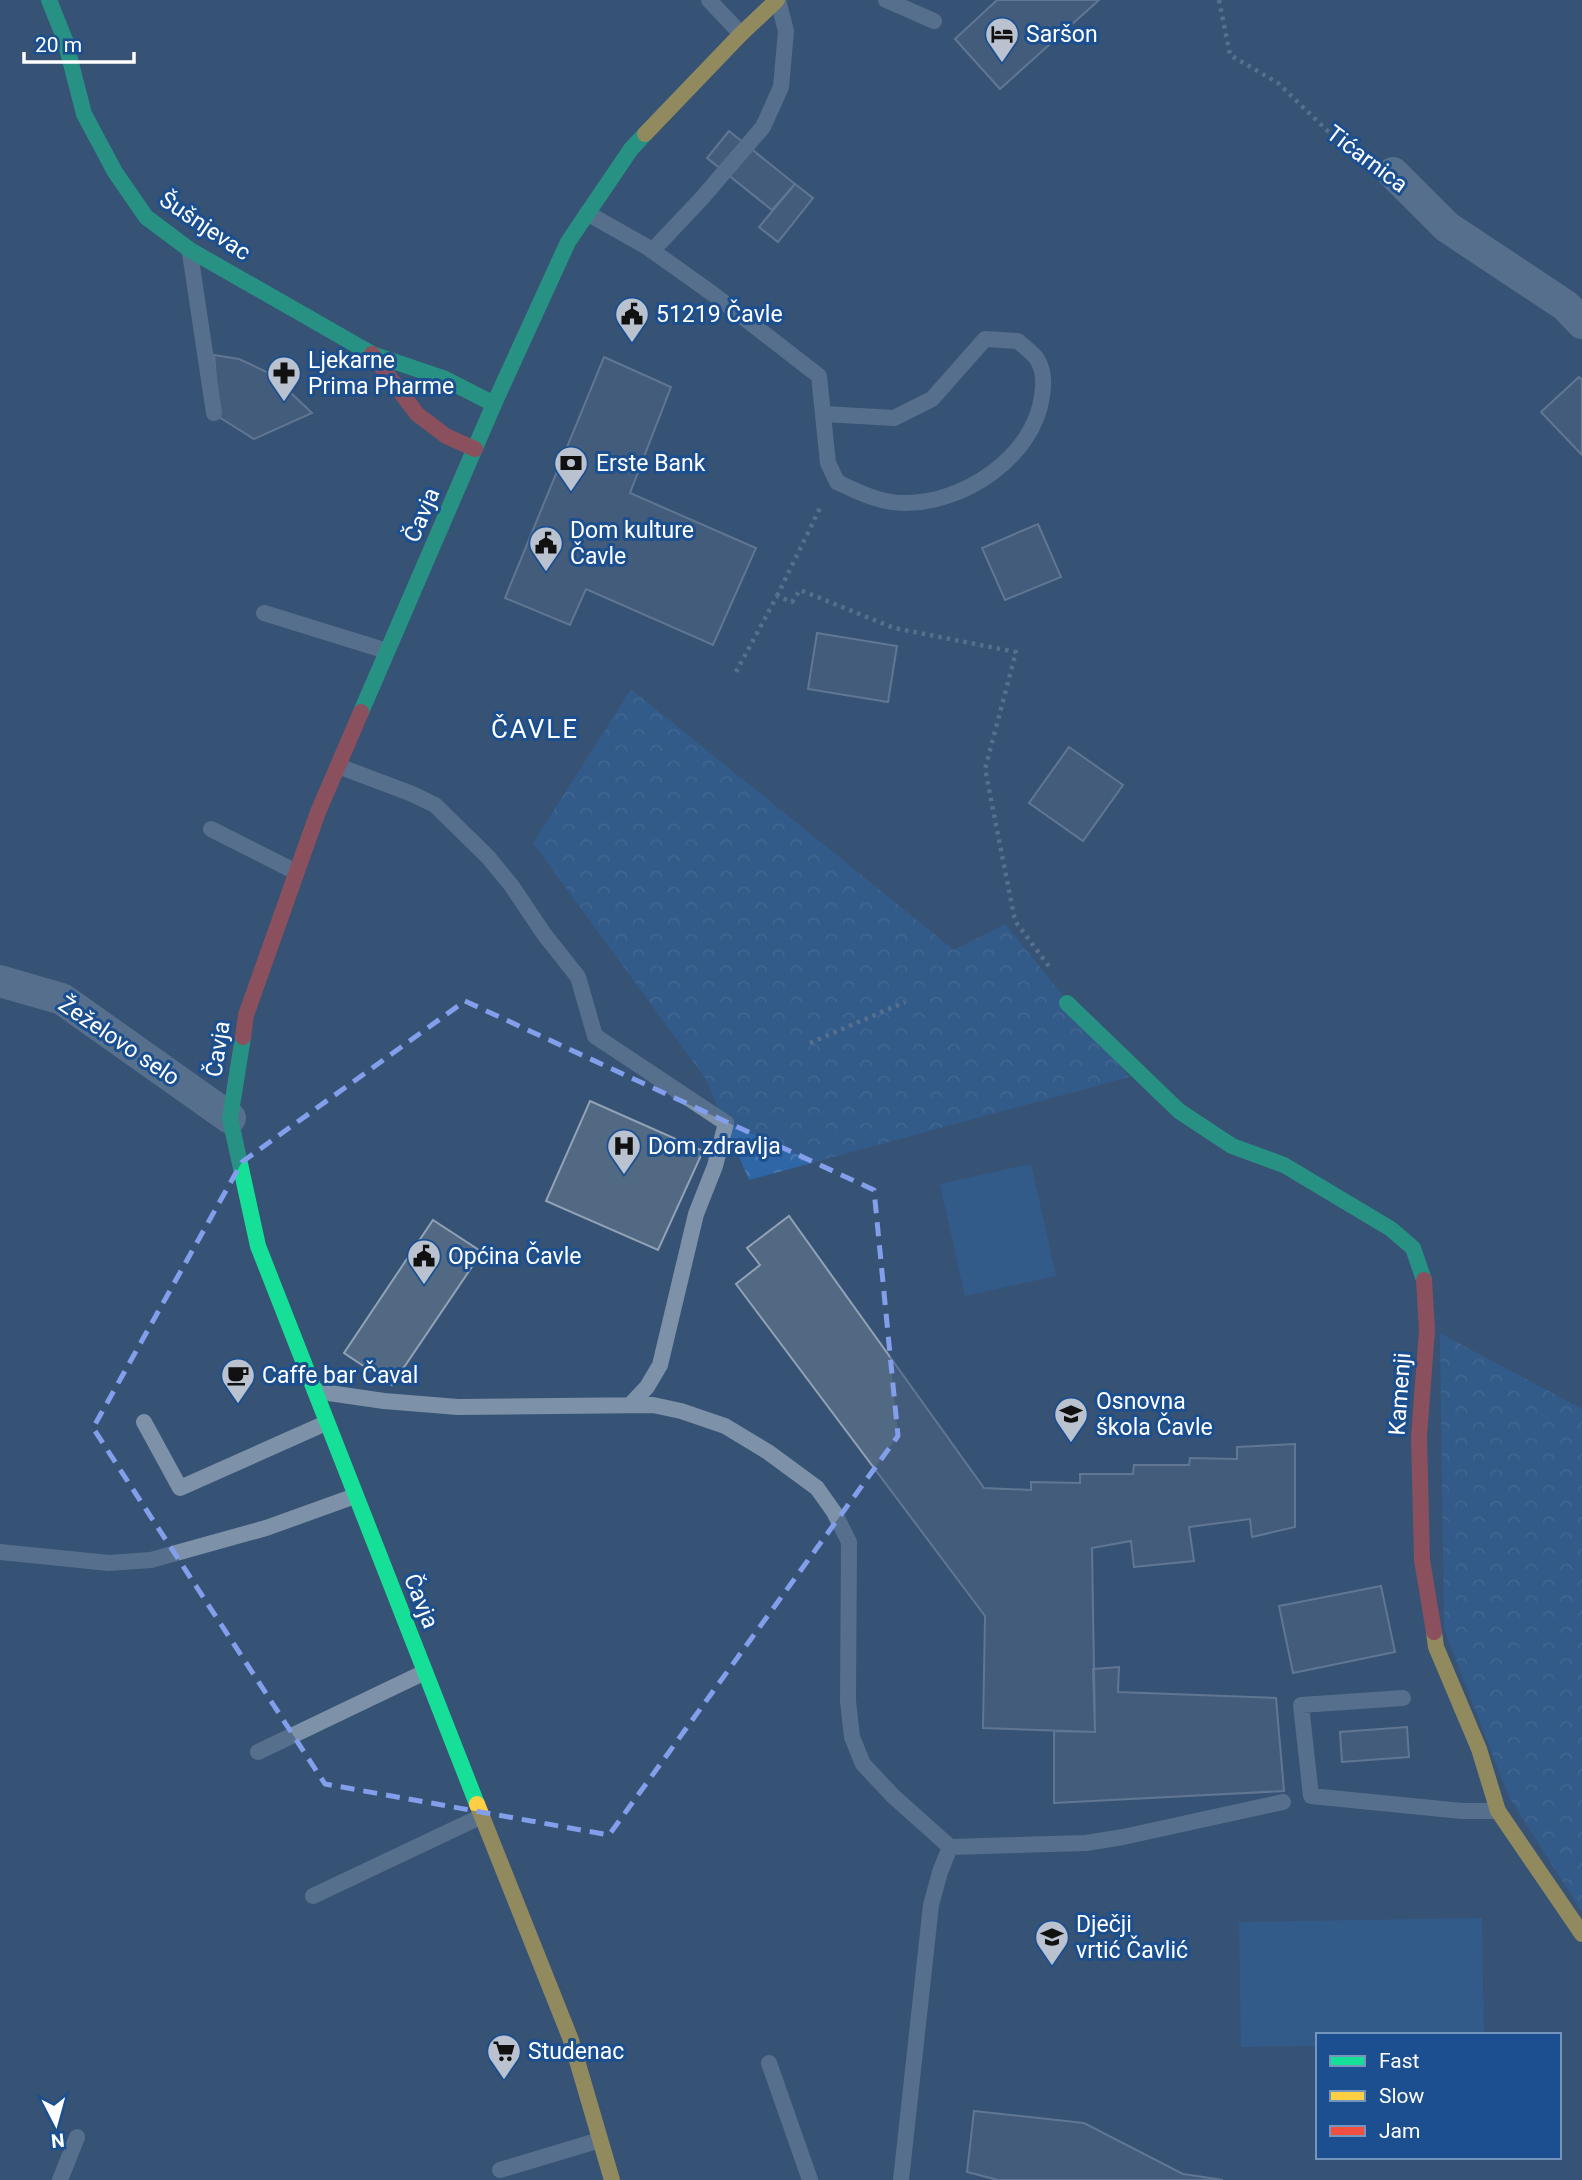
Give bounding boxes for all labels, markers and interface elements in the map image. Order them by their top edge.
hotel icon: Saršon [983,15,1021,64]
scale bar [24,21,135,65]
place label: Saršon [1026,21,1098,48]
text: 20 m [35,33,82,57]
street label: Tićarnica [1321,120,1413,198]
street label: Šušnjevac [154,185,256,266]
public building icon: 51219 Čavle [613,295,651,344]
place label: 51219 Čavle [656,299,783,328]
place label: Ljekarne Prima Pharme [308,347,454,400]
pharmacy icon: Ljekarne Prima Pharme [265,354,303,403]
bank icon: Erste Bank [552,444,590,493]
place label: Erste Bank [596,450,706,477]
street label: Čavja [397,483,445,546]
place label: Dom kulture Čavle [570,517,694,570]
public building icon: Dom kulture Čavle [527,524,565,573]
district label: ČAVLE [491,714,579,744]
street label: Žeželovo selo [53,990,185,1091]
street label: Čavja [198,1019,236,1079]
hospital icon: Dom zdravlja [605,1127,643,1176]
place label: Dom zdravlja [648,1133,781,1160]
public building icon: Općina Čavle [405,1237,443,1286]
place label: Općina Čavle [448,1241,582,1270]
street label: Kamenji [1384,1352,1416,1436]
cafe icon: Caffe bar Čaval [219,1356,257,1405]
place label: Caffe bar Čaval [262,1360,418,1389]
place label: Osnovna škola Čavle [1096,1388,1213,1441]
school or university icon: Osnovna škola Čavle [1052,1395,1090,1444]
street label: Čavja [398,1569,446,1632]
place label: Dječji vrtić Čavlić [1076,1911,1188,1964]
school or university icon: Dječji vrtić Čavlić [1033,1918,1071,1967]
supermarket icon: Studenac [485,2032,523,2081]
legend [1316,2033,1561,2159]
place label: Studenac [528,2038,624,2065]
text: Fast [1379,2049,1420,2073]
text: Slow [1379,2084,1425,2108]
north arrow [21,2089,91,2159]
text: Jam [1379,2119,1420,2143]
text: N [50,2128,66,2153]

